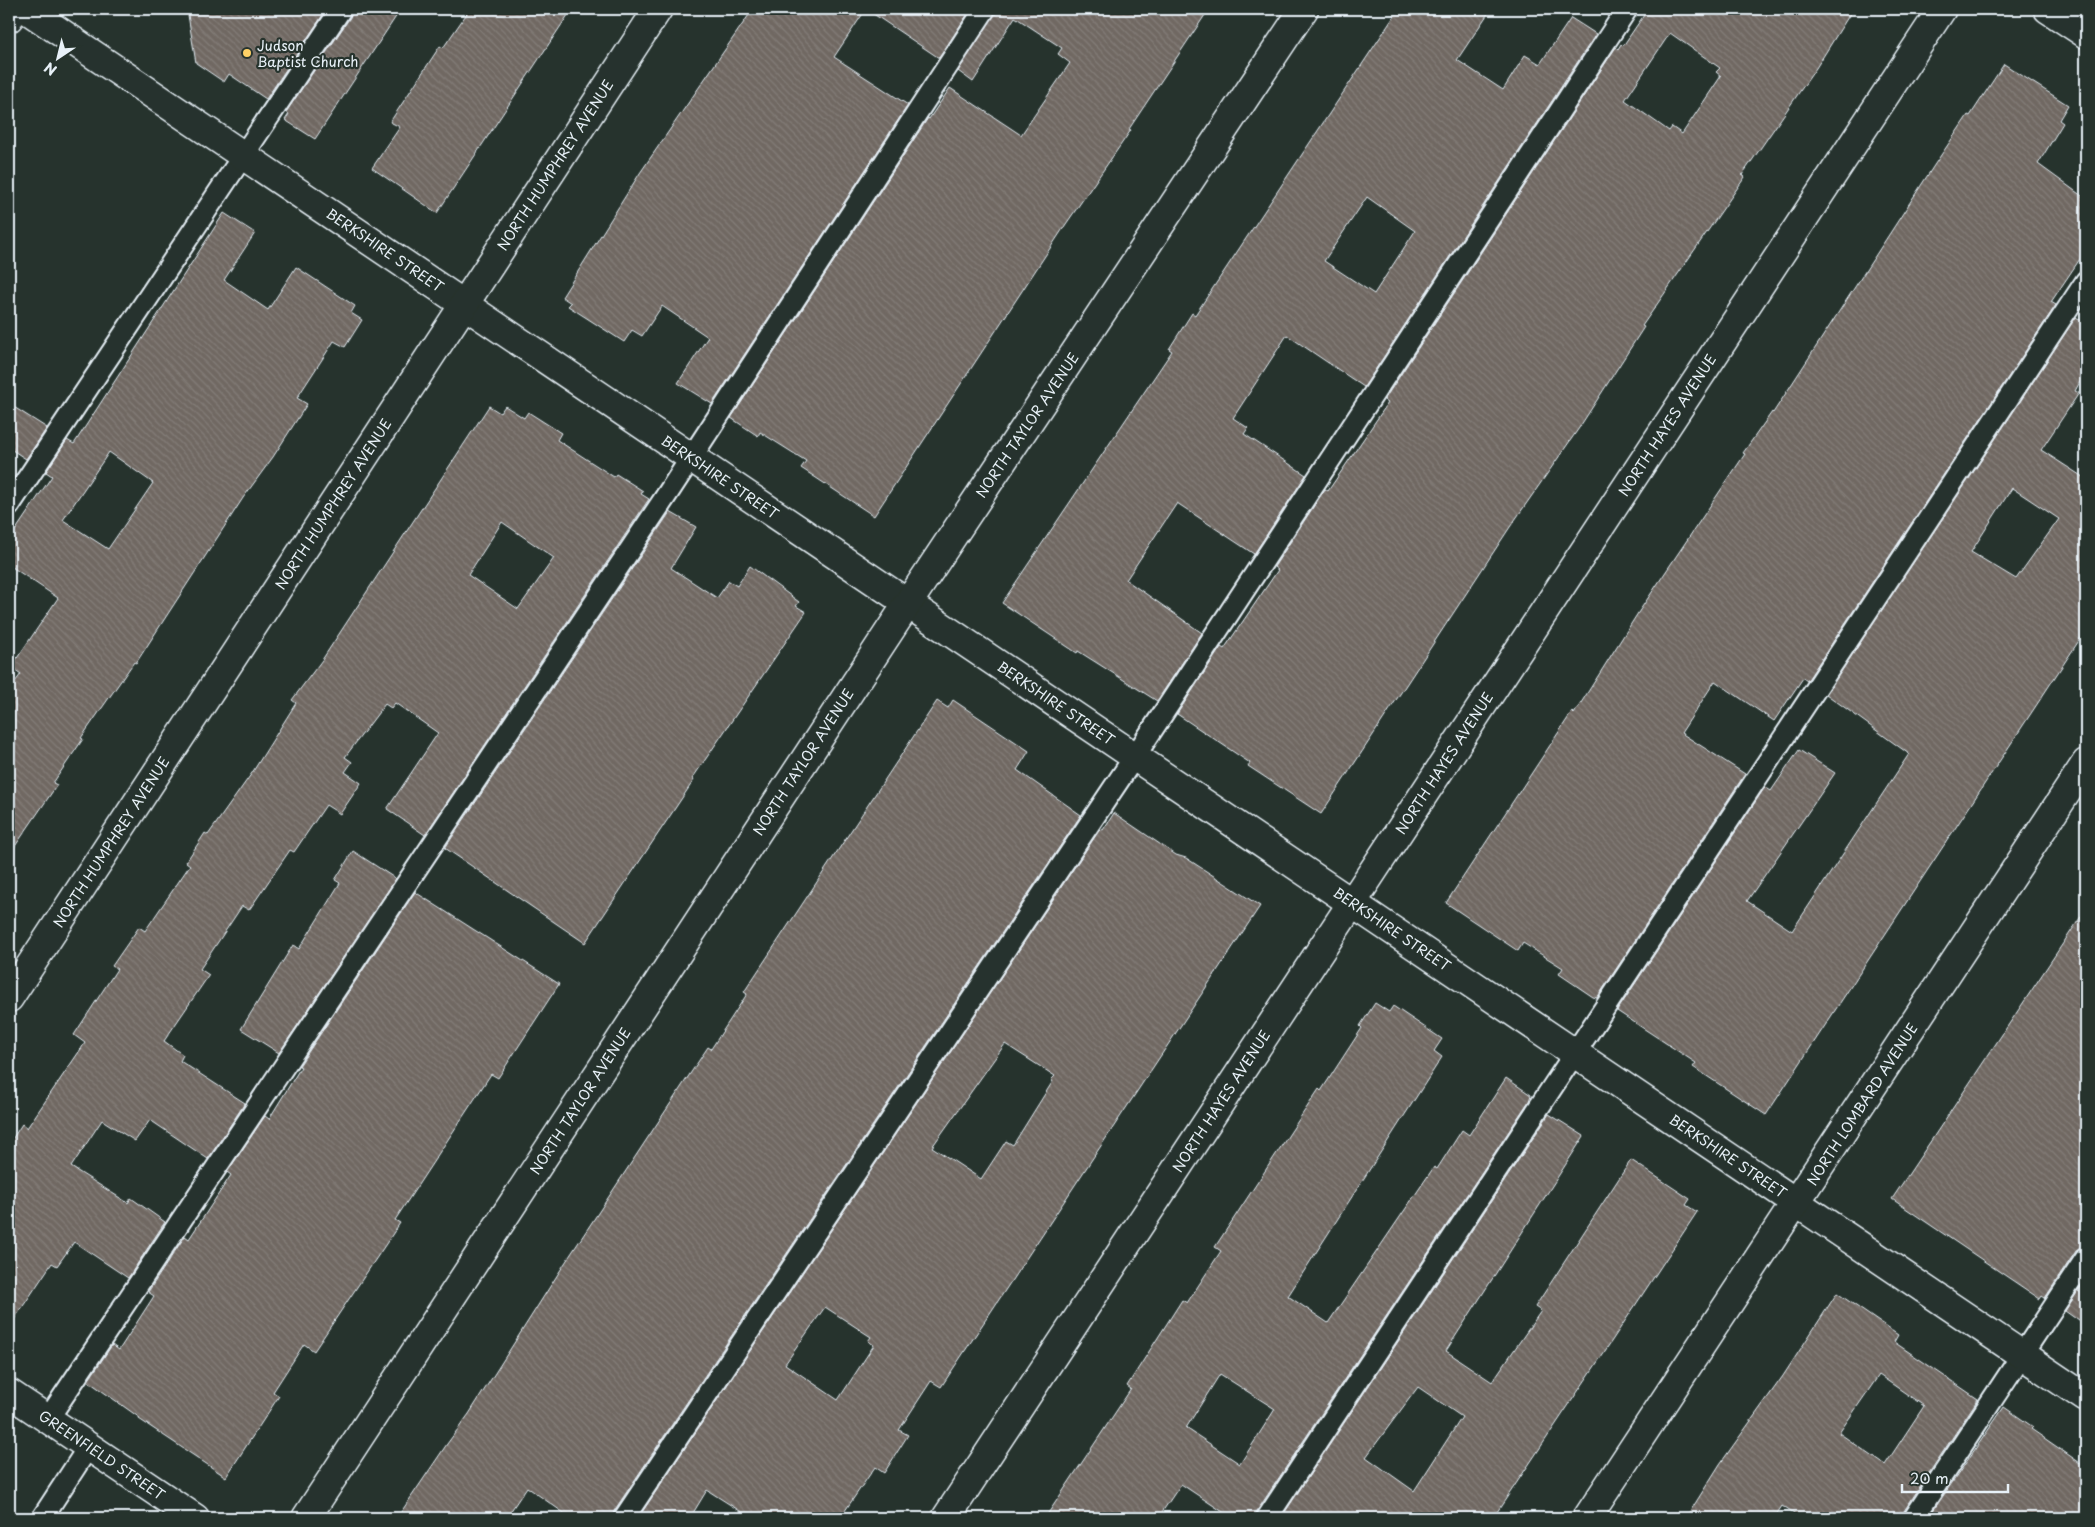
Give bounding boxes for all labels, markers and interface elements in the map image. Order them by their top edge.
north arrow [32,32,82,82]
place label: Judson Baptist Church [257,35,358,72]
marker: Judson Baptist Church [241,47,253,59]
text: N [40,57,61,81]
street label: NORTH HUMPHREY AVENUE [492,75,618,255]
street label: BERKSHIRE STREET [322,203,448,297]
street label: NORTH TAYLOR AVENUE [970,348,1084,502]
street label: NORTH HAYES AVENUE [1613,350,1721,500]
street label: NORTH HUMPHREY AVENUE [270,414,396,594]
street label: BERKSHIRE STREET [657,430,783,524]
street label: BERKSHIRE STREET [993,656,1119,750]
street label: NORTH TAYLOR AVENUE [748,684,859,840]
street label: NORTH HAYES AVENUE [1390,688,1498,838]
street label: NORTH HUMPHREY AVENUE [48,752,174,932]
street label: BERKSHIRE STREET [1329,882,1455,976]
street label: NORTH LOMBARD AVENUE [1801,1019,1923,1189]
street label: NORTH TAYLOR AVENUE [525,1023,636,1179]
street label: NORTH HAYES AVENUE [1167,1026,1275,1176]
street label: BERKSHIRE STREET [1665,1109,1791,1203]
street label: GREENFIELD STREET [35,1405,170,1505]
scale bar [1902,1462,2009,1494]
text: 20 m [1910,1466,1949,1489]

